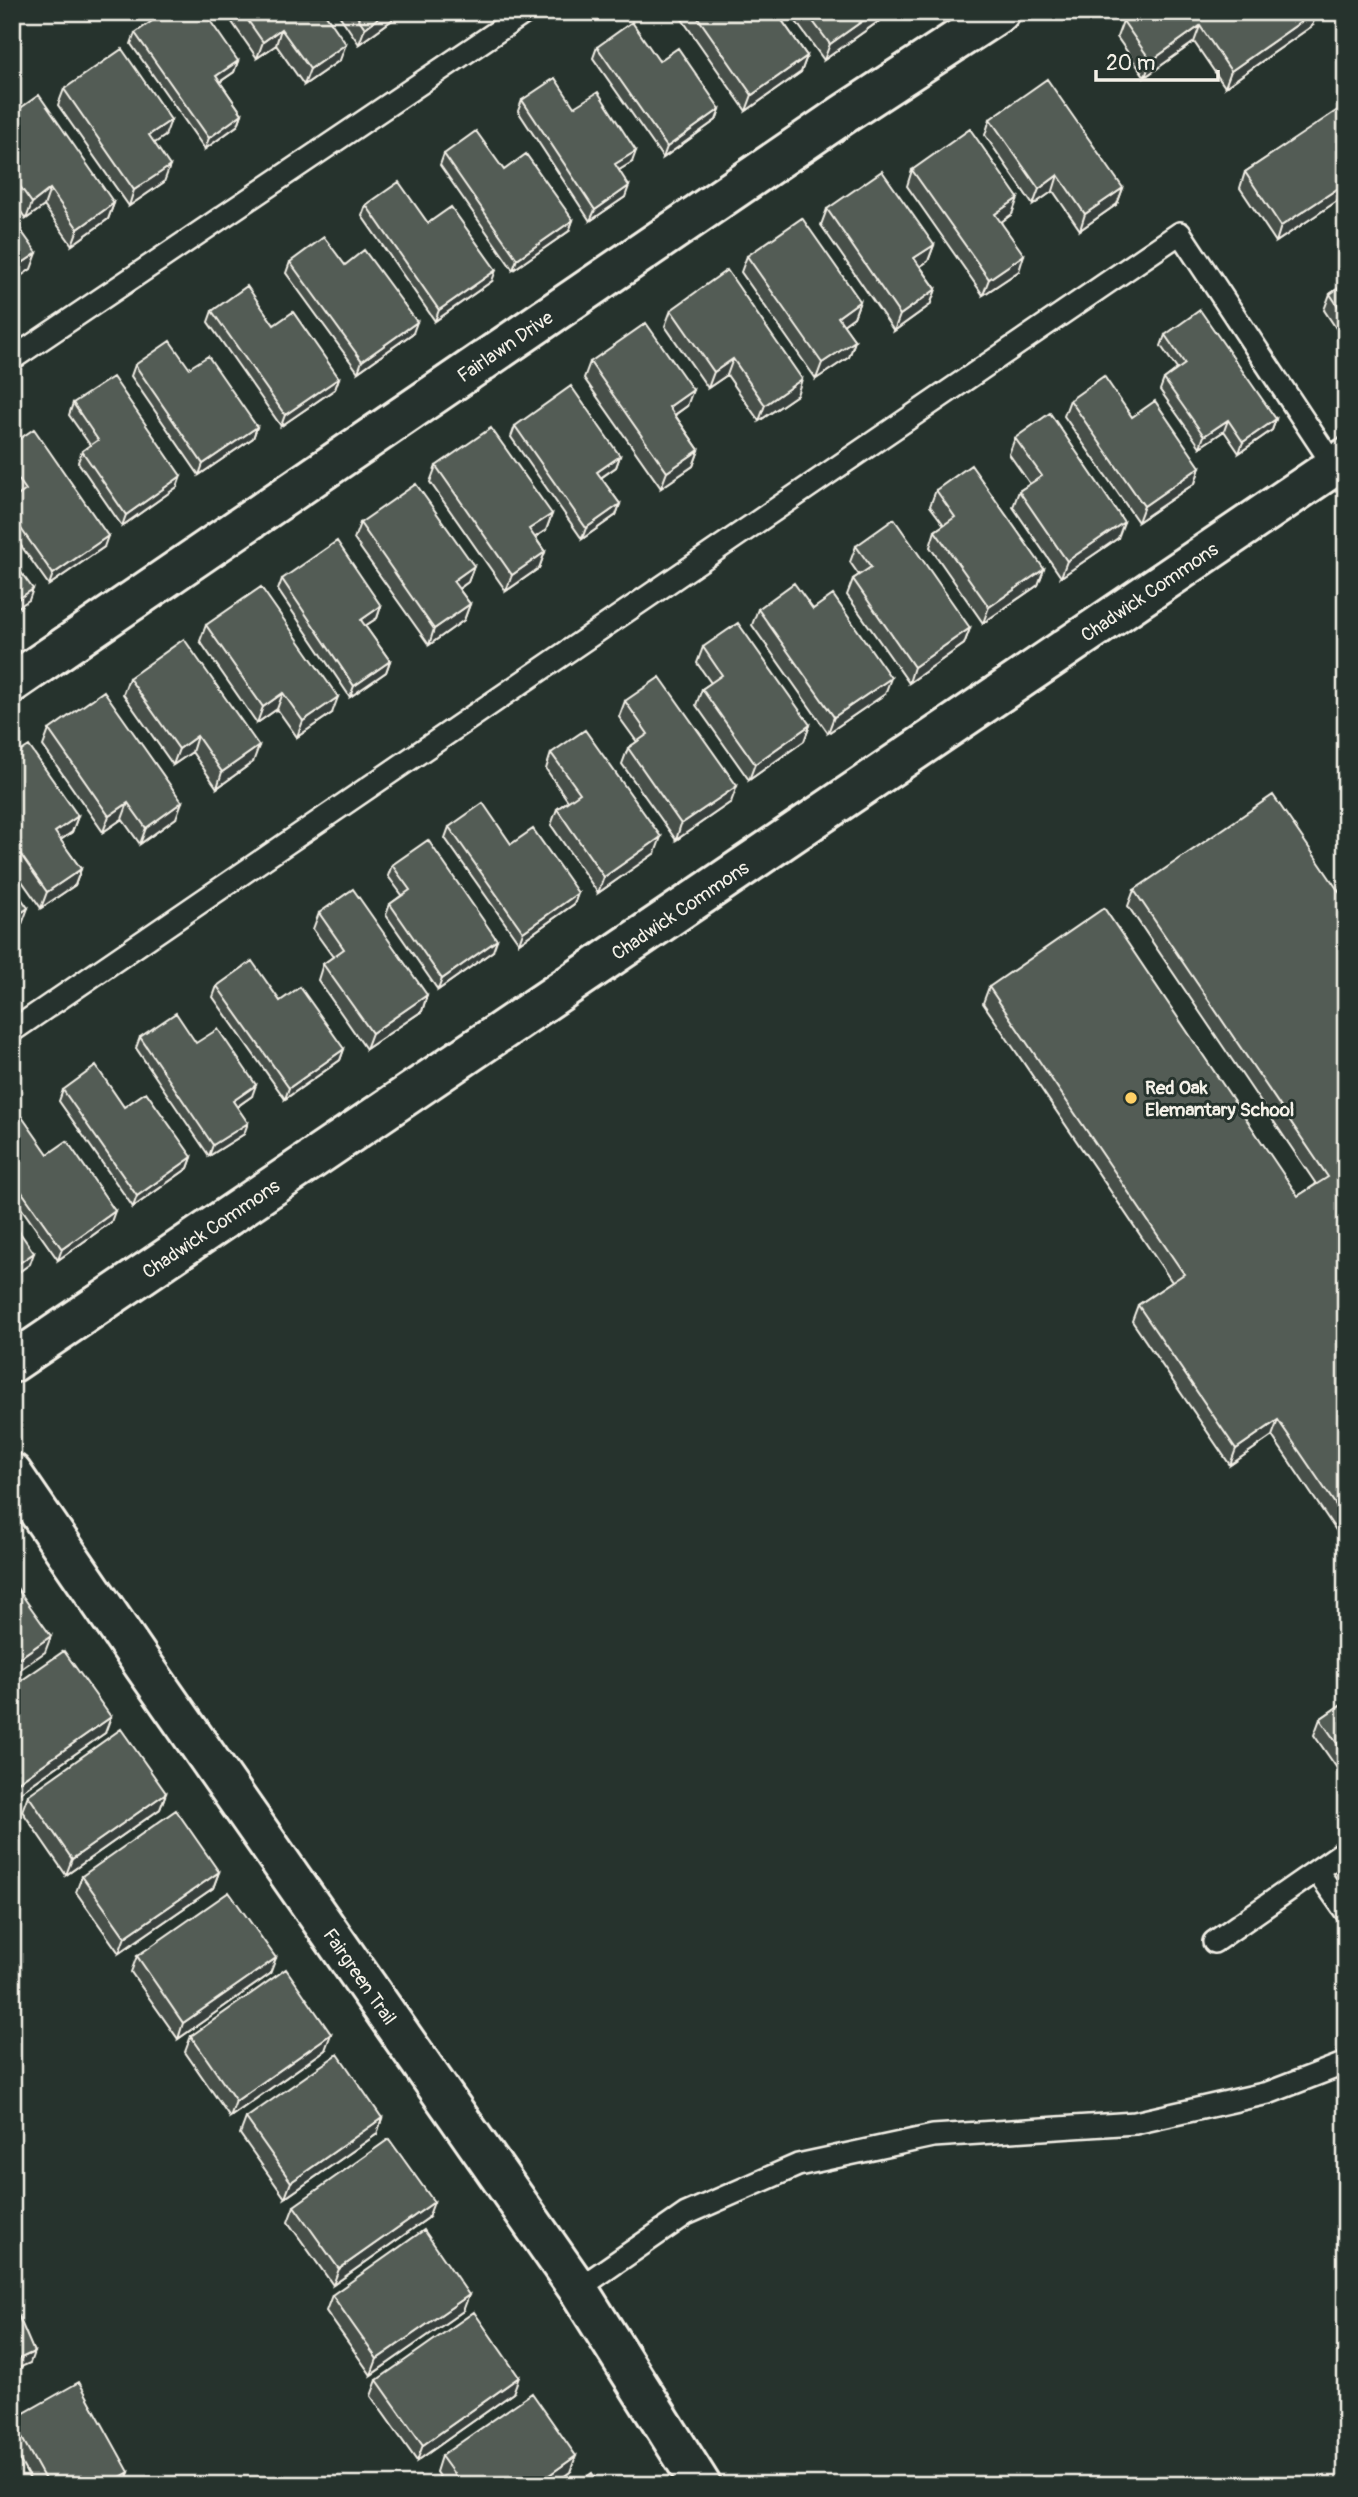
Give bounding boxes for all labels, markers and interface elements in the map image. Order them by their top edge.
scale bar [1096,38,1218,82]
text: 20 m [1106,50,1155,77]
street label: Fairlawn Drive [453,305,558,388]
street label: Chadwick Commons [1076,537,1223,648]
street label: Chadwick Commons [607,855,754,966]
place label: Red Oak Elemantary School [1145,1076,1294,1122]
marker: Red Oak Elemantary School [1123,1090,1139,1106]
street label: Chadwick Commons [138,1174,285,1284]
street label: Fairgreen Trail [317,1924,401,2030]

